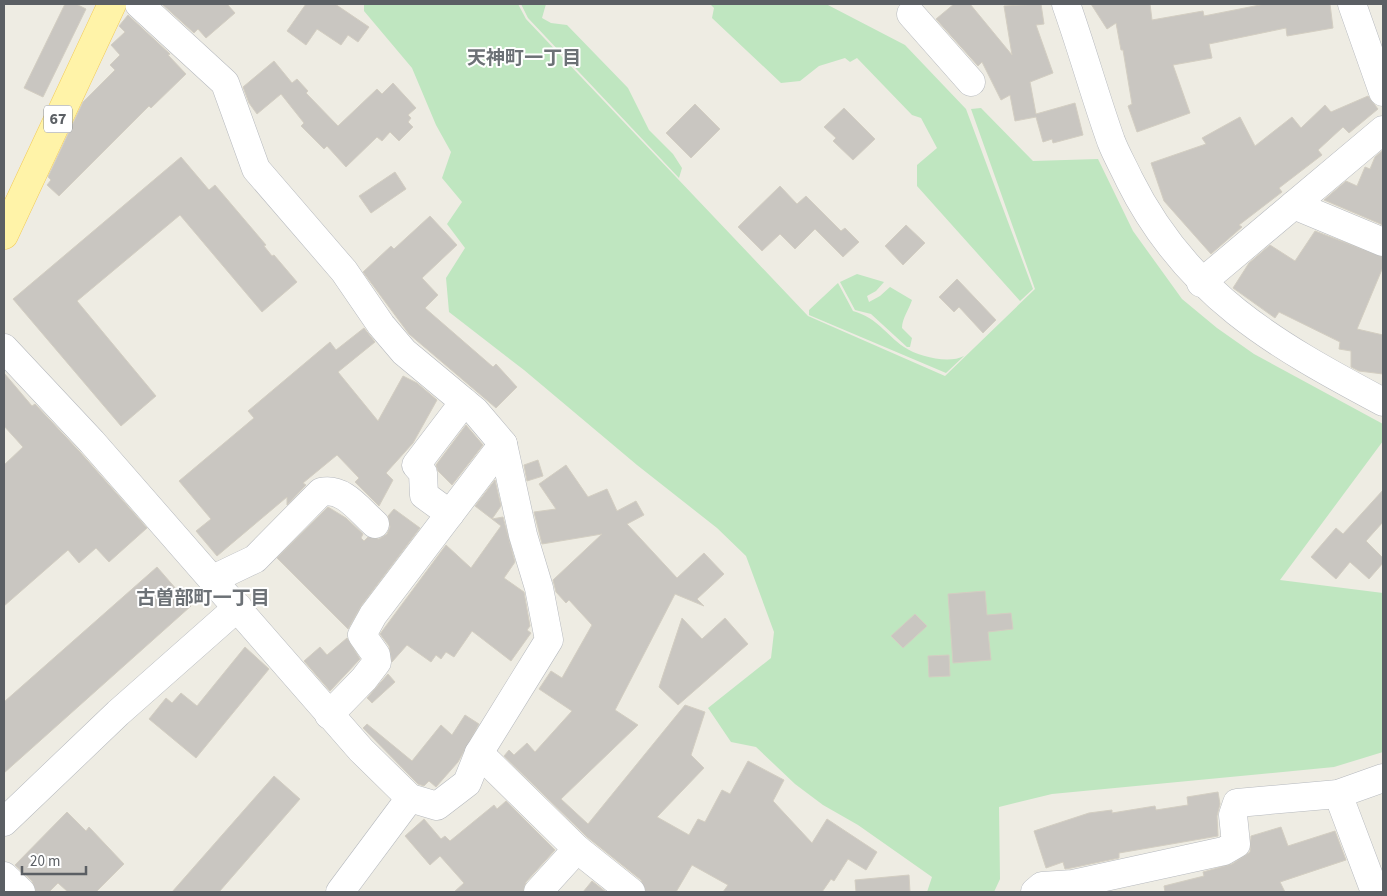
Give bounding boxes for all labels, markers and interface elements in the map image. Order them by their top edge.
district label: 天神町一丁目 [467,45,581,72]
road number: 67 [44,106,72,132]
district label: 古曽部町一丁目 [136,585,270,612]
scale bar [22,844,86,876]
text: 20 m [30,851,60,872]

